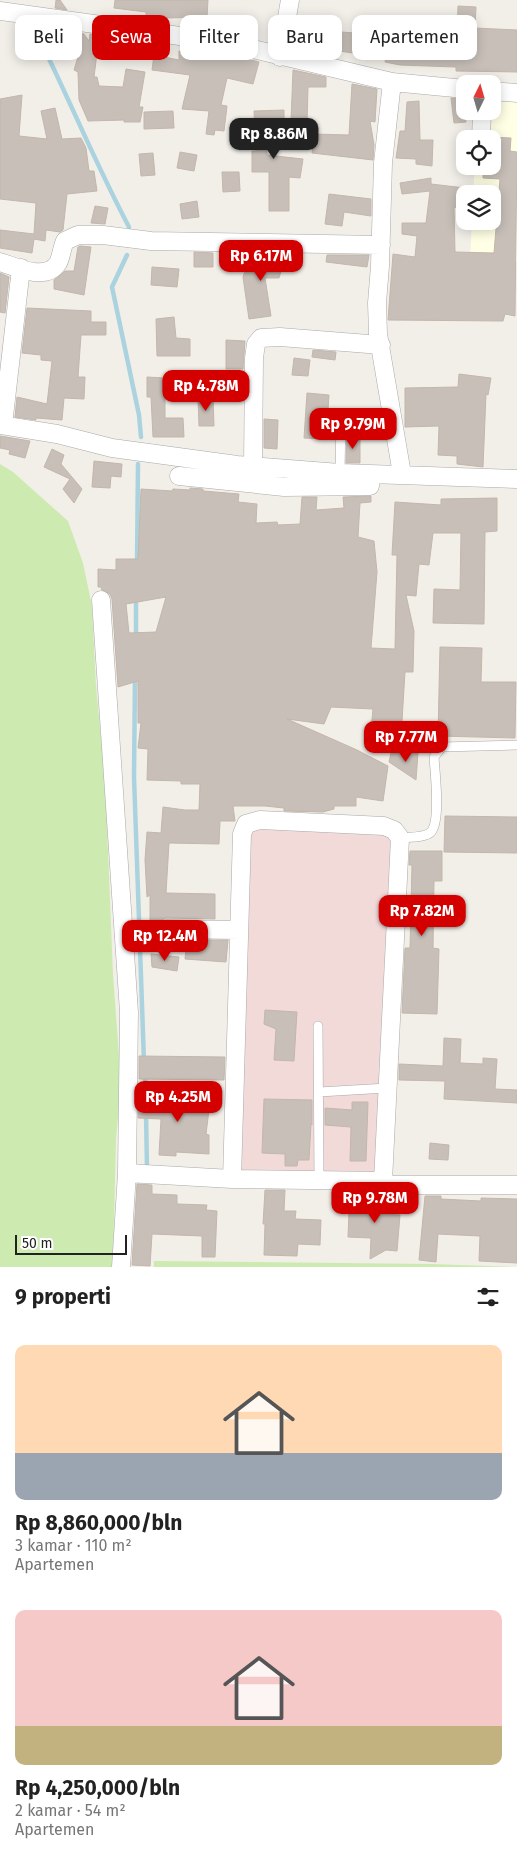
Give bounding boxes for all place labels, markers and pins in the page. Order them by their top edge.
pin: Rp 8.86M [222,118,326,160]
pin: Rp 6.17M [209,240,313,282]
pin: Rp 4.78M [154,370,258,412]
pin: Rp 9.79M [301,408,405,450]
pin: Rp 7.77M [354,720,458,763]
pin: Rp 7.82M [370,894,474,937]
pin: Rp 12.4M [113,920,217,962]
pin: Rp 4.25M [126,1080,230,1123]
pin: Rp 9.78M [323,1182,427,1224]

